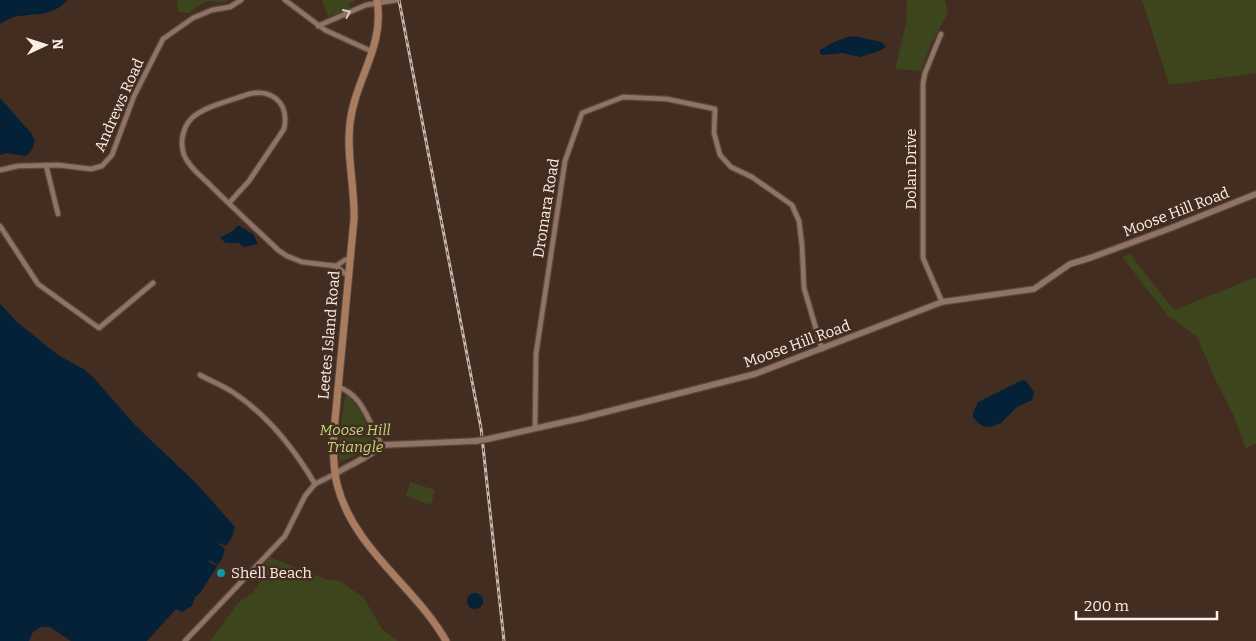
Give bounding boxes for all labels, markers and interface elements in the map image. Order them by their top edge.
one-way arrow [342,9,351,19]
north arrow [20,20,70,70]
text: N [49,38,66,50]
street label: Andrews Road [90,56,148,154]
street label: Dolan Drive [902,128,920,210]
street label: Dromara Road [529,157,563,259]
street label: Moose Hill Road [1120,183,1232,240]
street label: Leetes Island Road [314,270,344,400]
street label: Moose Hill Road [741,316,853,372]
park label: Moose Hill Triangle [319,421,391,456]
place label: Shell Beach [231,564,313,582]
marker: Shell Beach [215,567,227,579]
scale bar [1076,588,1217,620]
text: 200 m [1084,597,1129,615]

